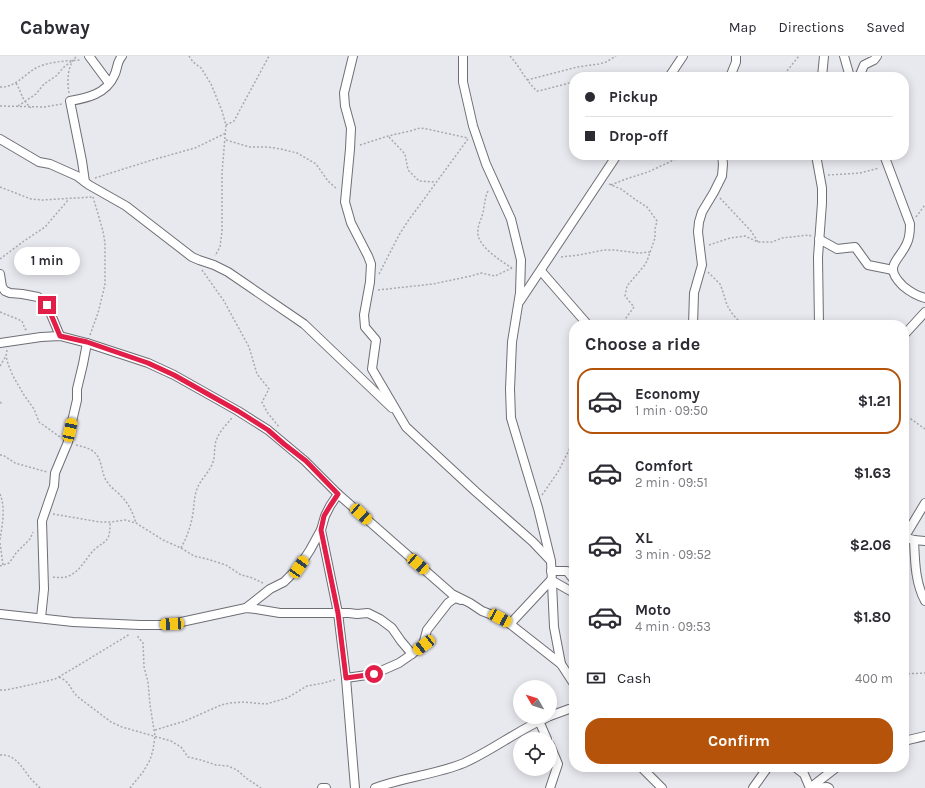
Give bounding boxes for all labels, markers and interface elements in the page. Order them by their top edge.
text: Cabway [20,17,90,39]
text: Map [729,19,757,36]
text: Directions [779,19,844,36]
text: Saved [866,19,905,36]
text: Pickup [609,88,658,106]
text: Drop-off [609,127,668,145]
callout: 1 min [14,247,80,275]
text: 1 min [31,253,63,268]
route end [38,296,56,314]
text: Choose a ride [585,333,700,355]
icon: car [587,383,623,419]
text: Economy [635,385,700,403]
text: $1.21 [858,392,891,410]
text: 1 min · 09:50 [635,403,708,418]
car [62,417,78,443]
icon: car [587,455,623,491]
text: Comfort [635,457,693,475]
text: $1.63 [854,464,891,482]
text: 2 min · 09:51 [635,475,708,490]
car [348,502,374,526]
icon: car [587,527,623,563]
text: XL [635,529,653,547]
text: $2.06 [850,536,891,554]
text: 3 min · 09:52 [635,547,711,562]
car [405,552,431,576]
car [287,554,311,580]
icon: car [587,599,623,635]
text: Moto [635,601,671,619]
car [487,607,513,629]
text: $1.80 [853,608,891,626]
car [160,617,184,631]
text: 4 min · 09:53 [635,619,711,634]
car [411,633,437,657]
route start [365,665,383,683]
icon: cash [585,667,607,689]
text: Cash [617,669,651,687]
text: 400 m [855,671,893,686]
north arrow [513,680,557,724]
map controls [513,680,557,776]
button: Confirm [585,718,893,764]
button: locate [513,732,557,776]

